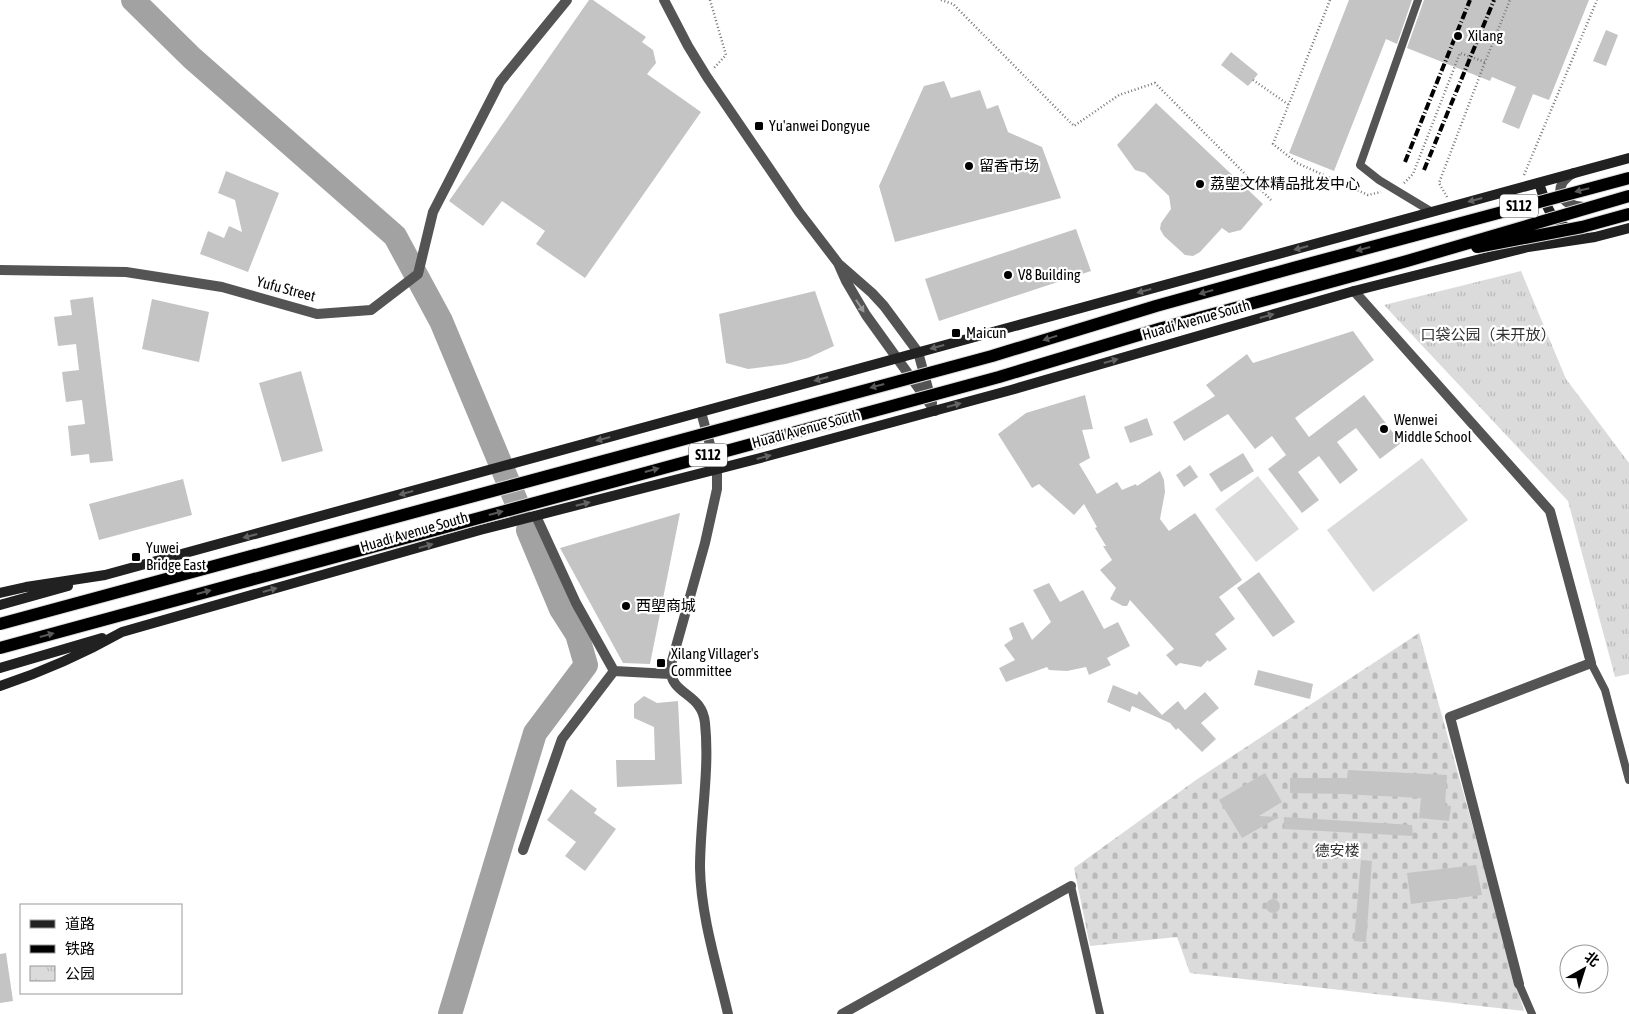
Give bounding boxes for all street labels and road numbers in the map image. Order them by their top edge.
road number: S112 [1500,195,1538,218]
street label: Yufu Street [255,273,317,305]
street label: Huadi Avenue South [1140,296,1252,343]
street label: Huadi Avenue South [750,406,862,451]
road number: S112 [689,444,727,466]
street label: Huadi Avenue South [358,508,470,555]

